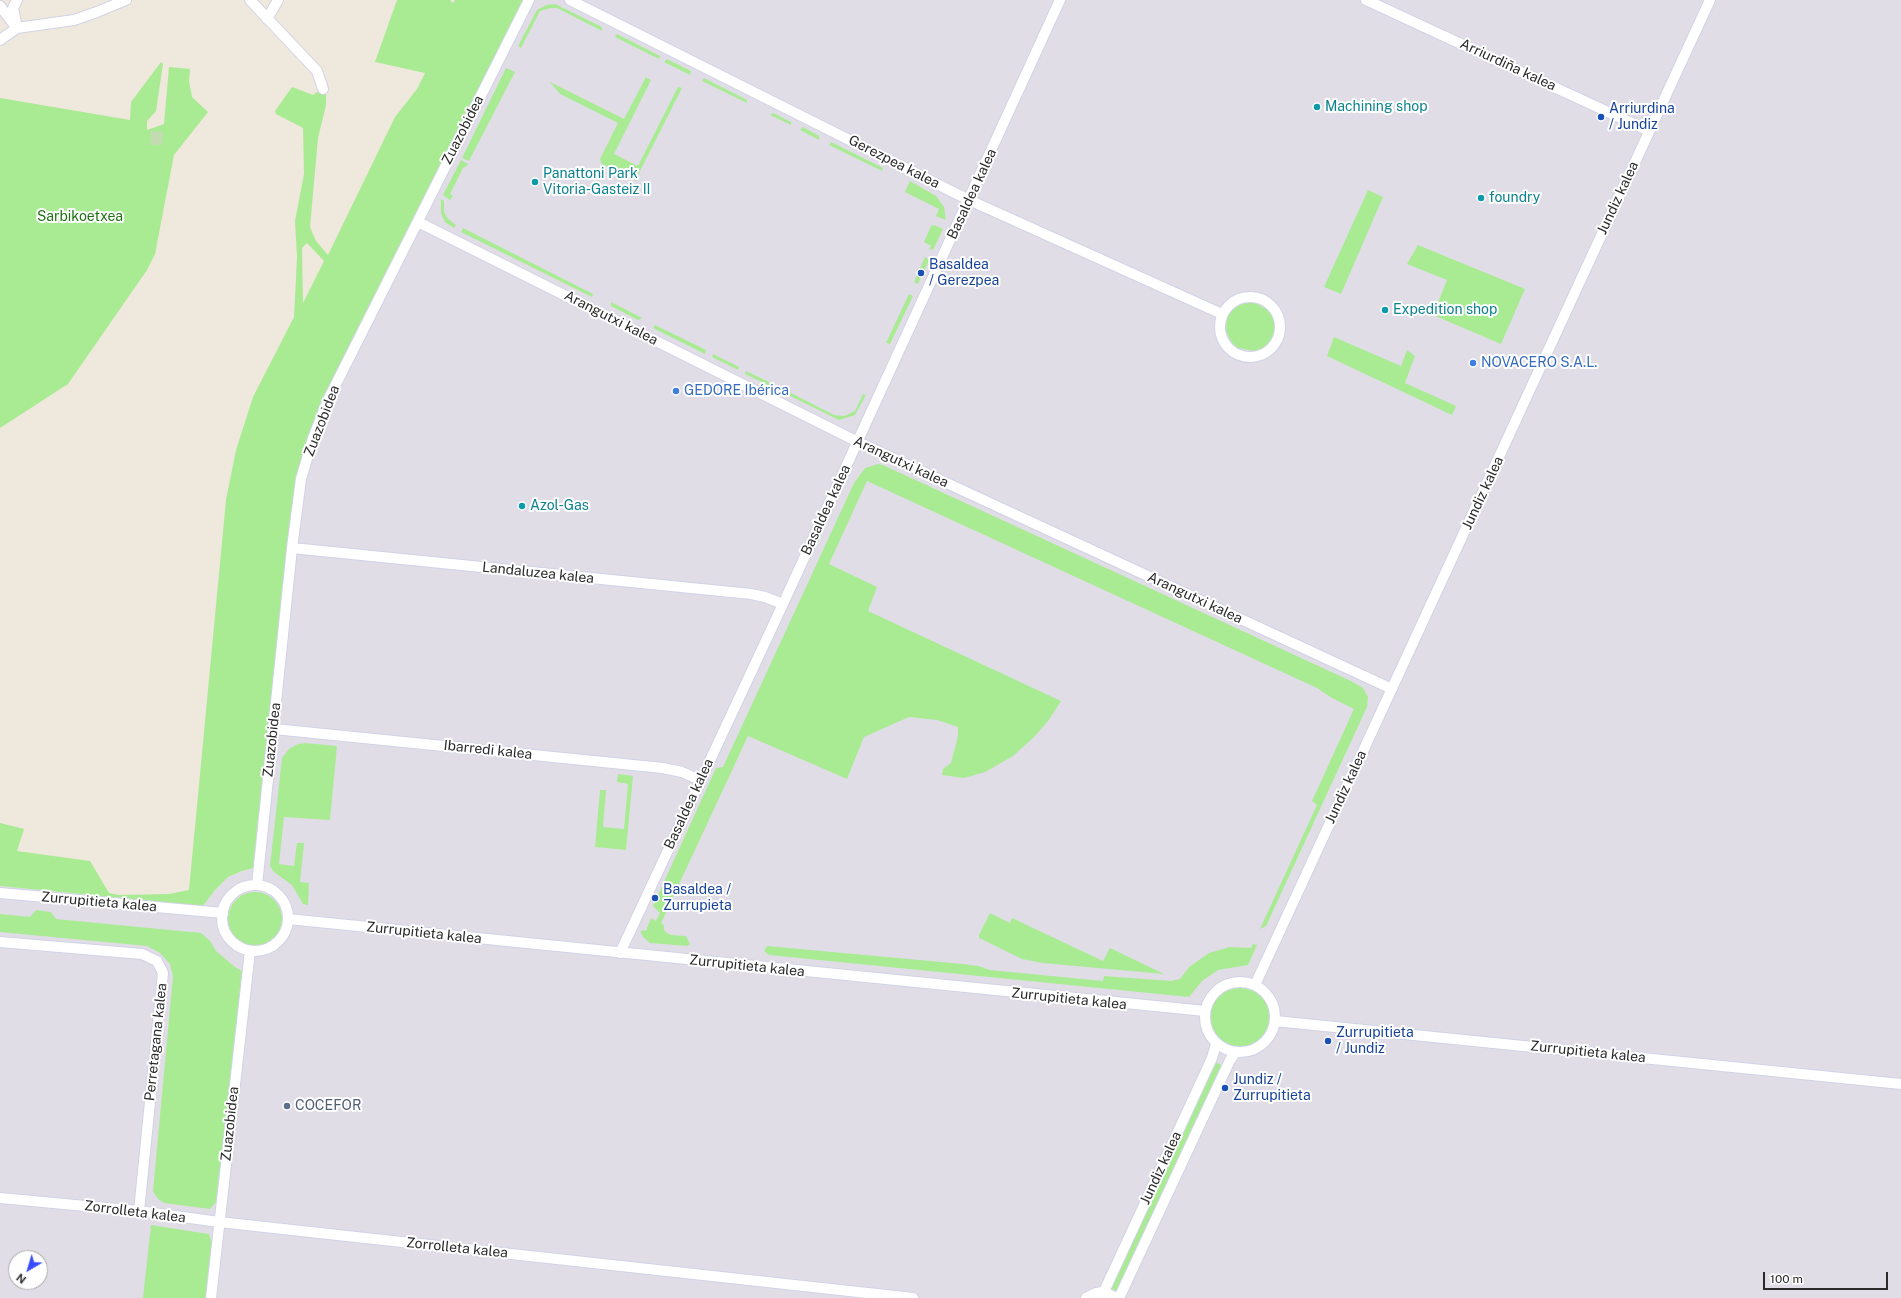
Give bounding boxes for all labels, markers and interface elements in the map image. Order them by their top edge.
street label: Arriurdiña kalea [1457,35,1559,95]
street label: Zuazobidea [438,93,488,167]
place label: Machining shop [1325,99,1427,115]
place label: Arriurdina / Jundiz [1609,101,1675,134]
marker: Machining shop [1312,102,1322,112]
marker: Arriurdina / Jundiz [1596,112,1606,122]
street label: Gerezpea kalea [846,132,942,192]
street label: Basaldea kalea [944,146,1000,242]
street label: Jundiz kalea [1594,159,1642,237]
place label: Panattoni Park Vitoria-Gasteiz II [543,166,651,198]
marker: Panattoni Park Vitoria-Gasteiz II [530,177,540,187]
place label: foundry [1489,190,1540,206]
marker: foundry [1476,193,1486,203]
park label: Sarbikoetxea [37,209,123,225]
place label: Basaldea / Gerezpea [929,257,999,290]
marker: Basaldea / Gerezpea [916,268,926,278]
street label: Arangutxi kalea [561,287,661,349]
place label: Expedition shop [1393,302,1497,318]
marker: Expedition shop [1380,305,1390,315]
place label: NOVACERO S.A.L. [1481,355,1597,371]
marker: NOVACERO S.A.L. [1468,358,1478,368]
street label: Zuazobidea [301,383,343,459]
place label: GEDORE Ibérica [684,383,789,399]
marker: GEDORE Ibérica [671,386,681,396]
street label: Arangutxi kalea [851,433,951,491]
street label: Jundiz kalea [1459,454,1507,532]
street label: Basaldea kalea [798,462,854,558]
place label: Azol-Gas [530,498,589,514]
marker: Azol-Gas [517,501,527,511]
street label: Landaluzea kalea [481,559,595,587]
street label: Arangutxi kalea [1145,569,1245,627]
street label: Zuazobidea [260,702,284,778]
street label: Ibarredi kalea [443,737,533,763]
street label: Jundiz kalea [1322,748,1370,826]
street label: Basaldea kalea [661,756,717,852]
place label: Basaldea / Zurrupieta [663,882,732,914]
street label: Zurrupitieta kalea [40,889,158,915]
marker: Basaldea / Zurrupieta [650,893,660,903]
street label: Zurrupitieta kalea [365,919,483,947]
street label: Zurrupitieta kalea [688,952,806,980]
street label: Perretagana kalea [141,982,171,1102]
street label: Zurrupitieta kalea [1010,985,1128,1013]
place label: Zurrupitieta / Jundiz [1336,1025,1414,1058]
marker: Zurrupitieta / Jundiz [1323,1036,1333,1046]
street label: Zurrupitieta kalea [1529,1038,1647,1066]
place label: Jundiz / Zurrupitieta [1233,1072,1311,1104]
marker: Jundiz / Zurrupitieta [1220,1083,1230,1093]
street label: Zuazobidea [218,1086,242,1162]
place label: COCEFOR [295,1098,361,1114]
marker: COCEFOR [282,1101,292,1111]
street label: Jundiz kalea [1137,1129,1185,1207]
street label: Zorrolleta kalea [83,1197,187,1227]
street label: Zorrolleta kalea [405,1234,509,1262]
north arrow [8,1250,48,1290]
scale bar [1765,1264,1890,1290]
text: N [14,1271,28,1286]
text: 100 m [1770,1272,1803,1286]

